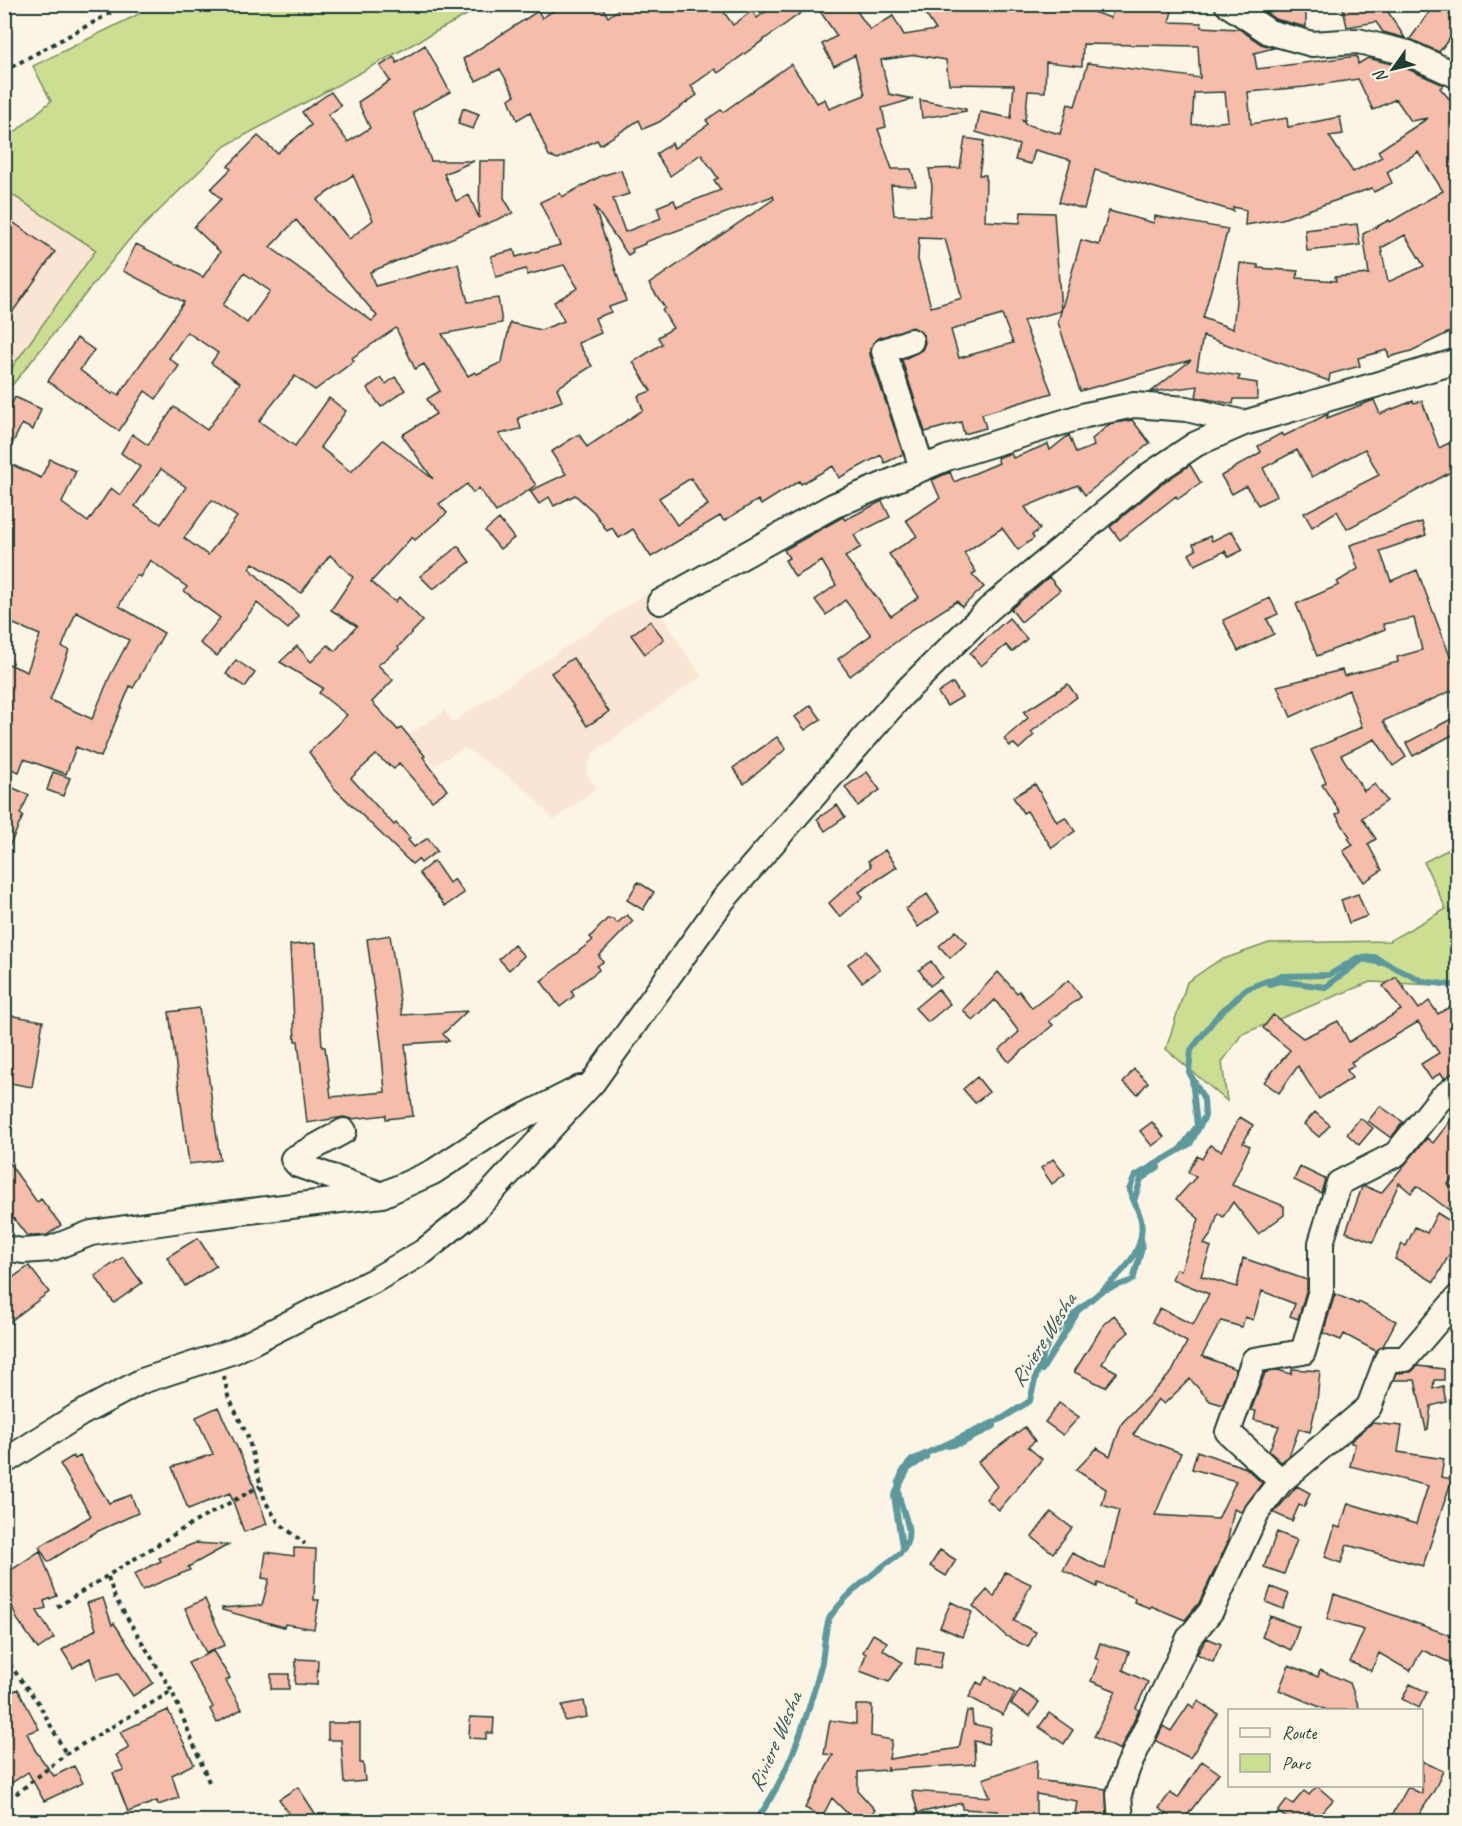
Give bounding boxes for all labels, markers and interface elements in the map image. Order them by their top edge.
north arrow [1363,39,1423,99]
text: N [1369,65,1392,87]
water label: Riviere Wesha [1003,1286,1084,1392]
water label: Riviere Wesha [742,1686,810,1796]
legend [1228,1709,1423,1787]
text: Route [1282,1722,1317,1744]
text: Parc [1282,1752,1311,1774]

